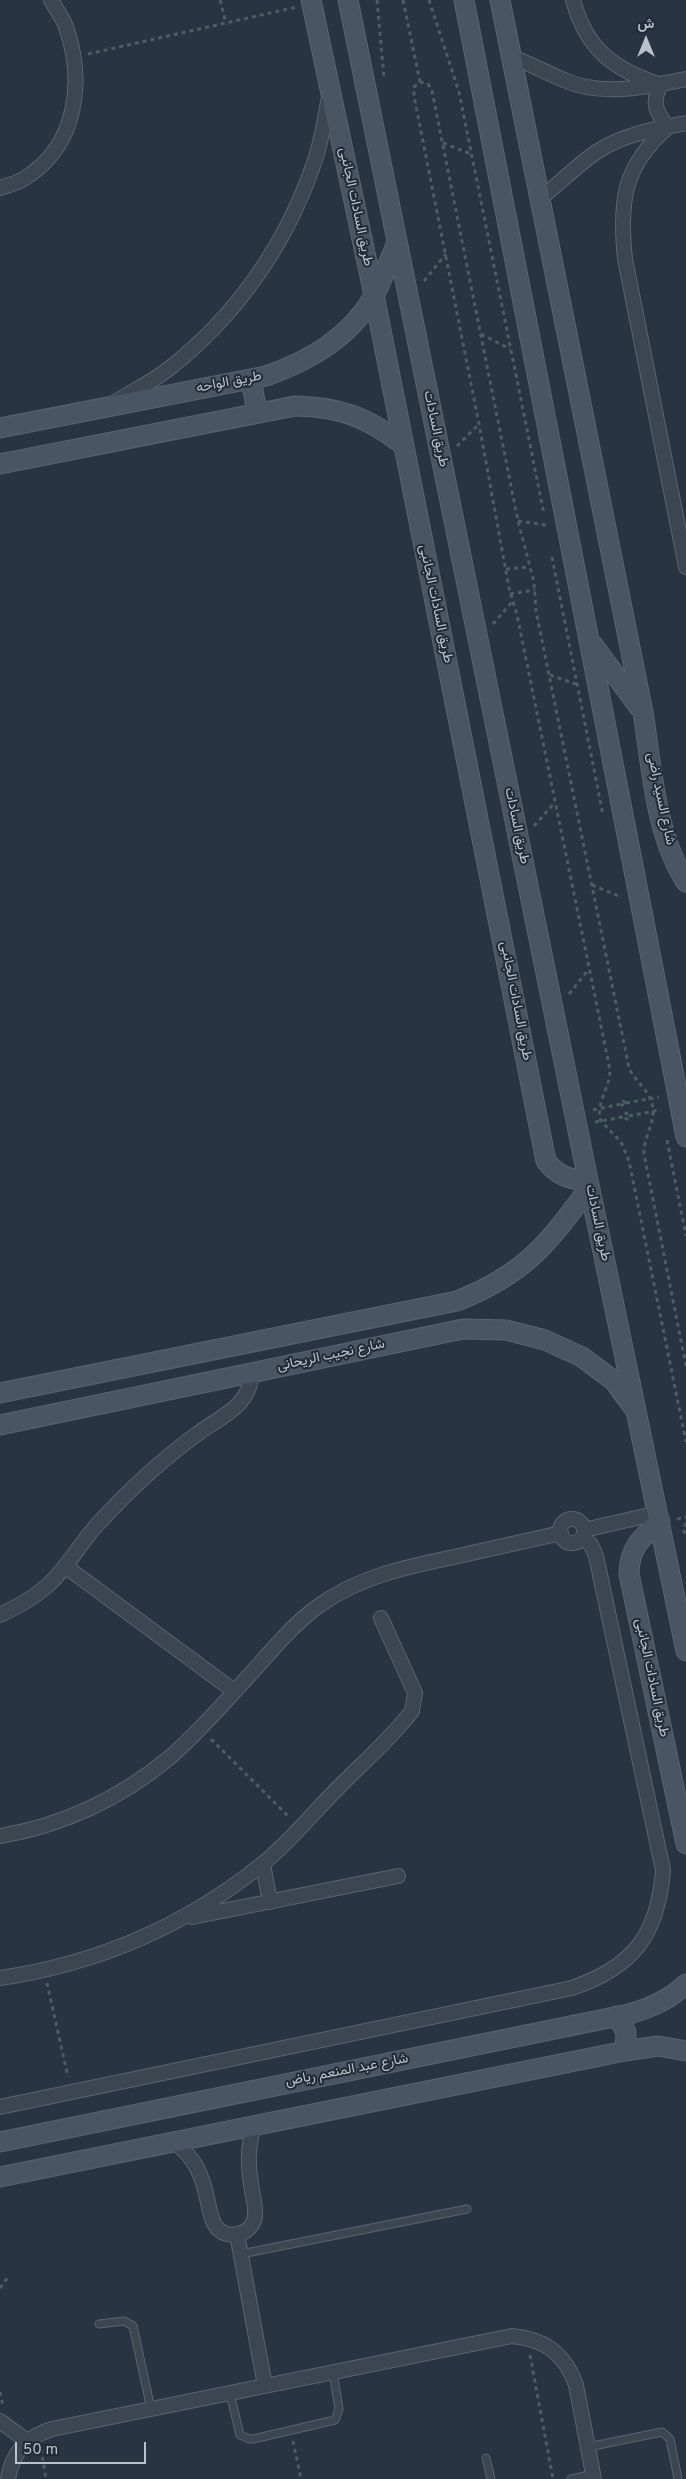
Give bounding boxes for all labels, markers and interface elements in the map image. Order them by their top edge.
north arrow [621,15,671,65]
text: ش [638,16,654,33]
street label: طريق السادات الجانبى [334,146,376,268]
street label: طريق الواحه [195,368,263,398]
street label: طريق السادات [419,389,451,469]
street label: طريق السادات الجانبى [414,543,456,665]
street label: شارع السيد راضى [642,751,678,847]
street label: طريق السادات [500,786,532,866]
street label: طريق السادات الجانبى [495,940,535,1062]
street label: طريق السادات [581,1183,613,1263]
street label: شارع نجيب الريحانى [276,1336,386,1376]
street label: طريق السادات الجانبى [630,1617,672,1739]
street label: شارع عبد المنعم رياض [284,2051,410,2091]
scale bar [18,2432,149,2464]
text: 50 m [23,2441,58,2460]

